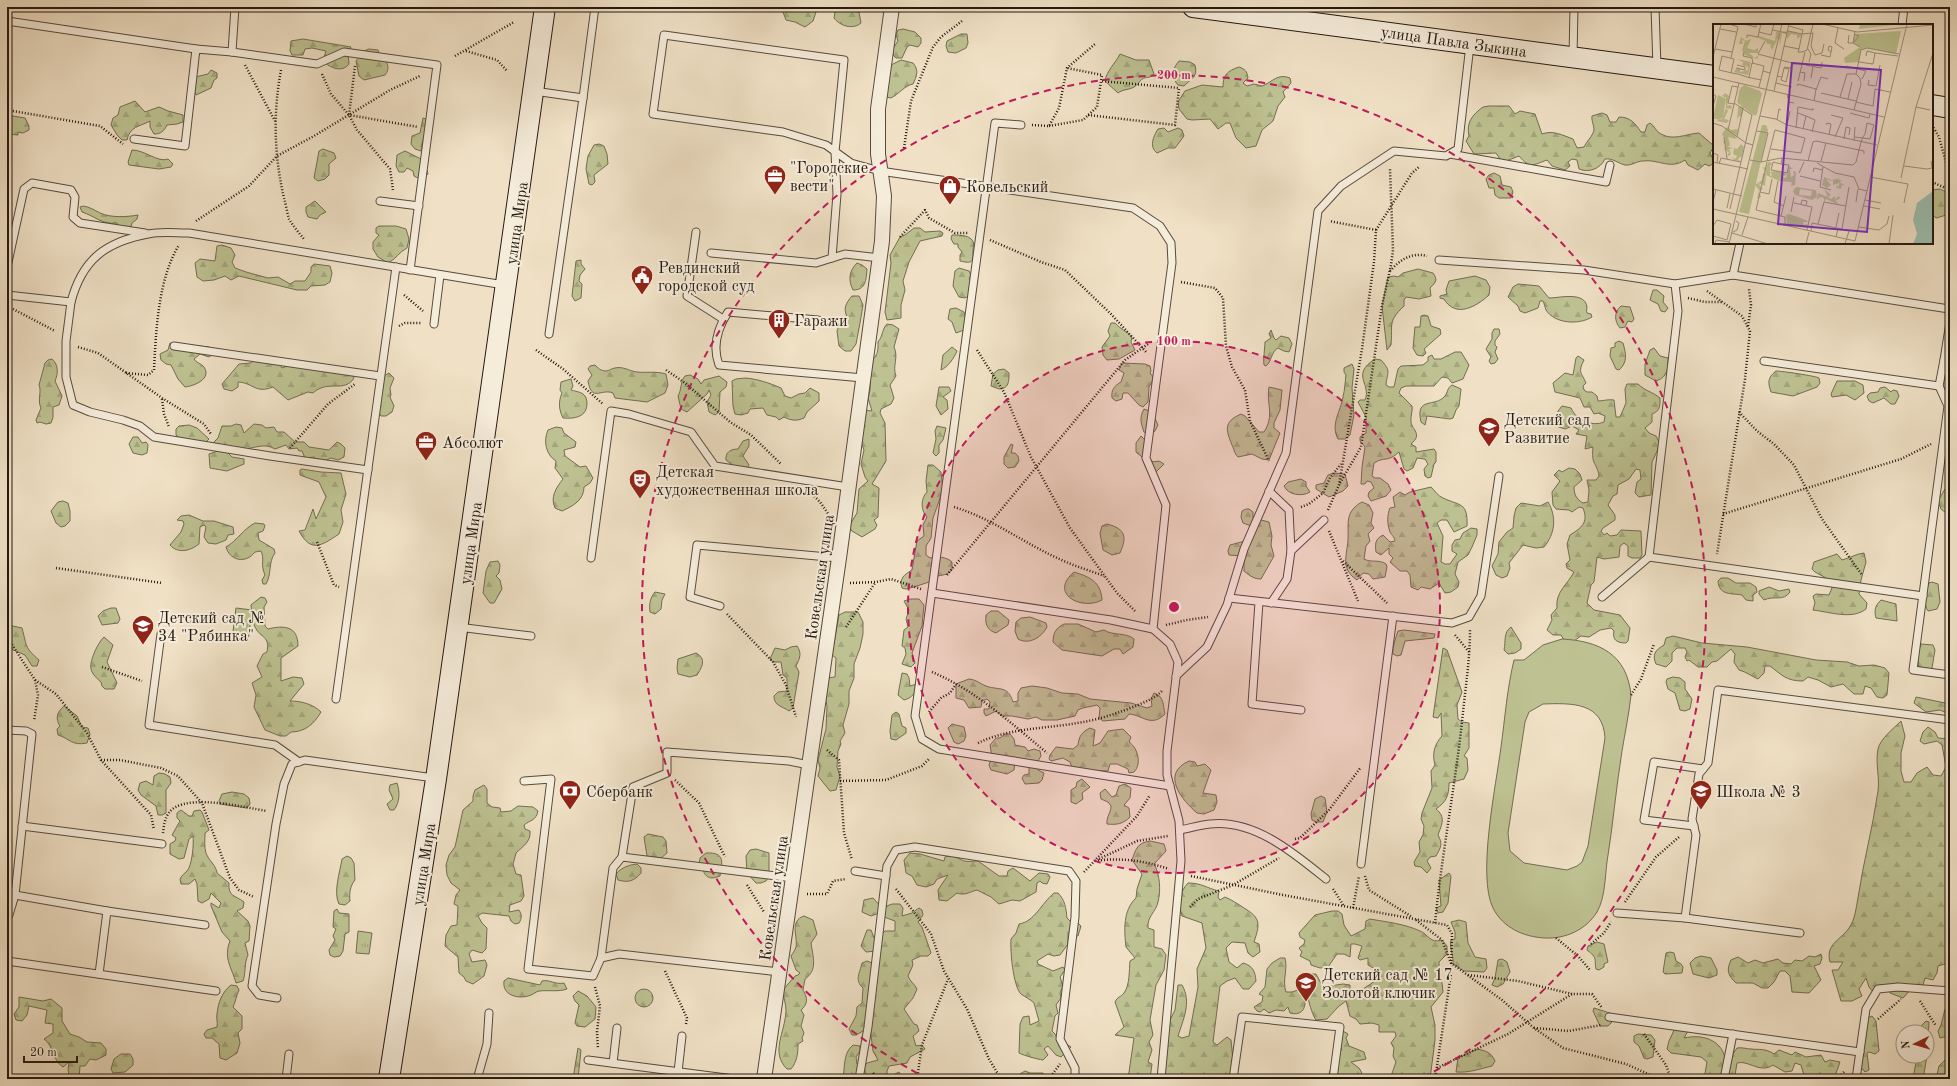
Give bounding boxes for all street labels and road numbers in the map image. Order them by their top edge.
street label: улица Павла Зыкина [1380,25,1528,61]
street label: улица Мира [504,181,532,266]
street label: улица Мира [458,501,486,586]
street label: Ковельская улица [804,513,838,641]
street label: улица Мира [411,822,439,907]
street label: Ковельская улица [758,834,792,962]

